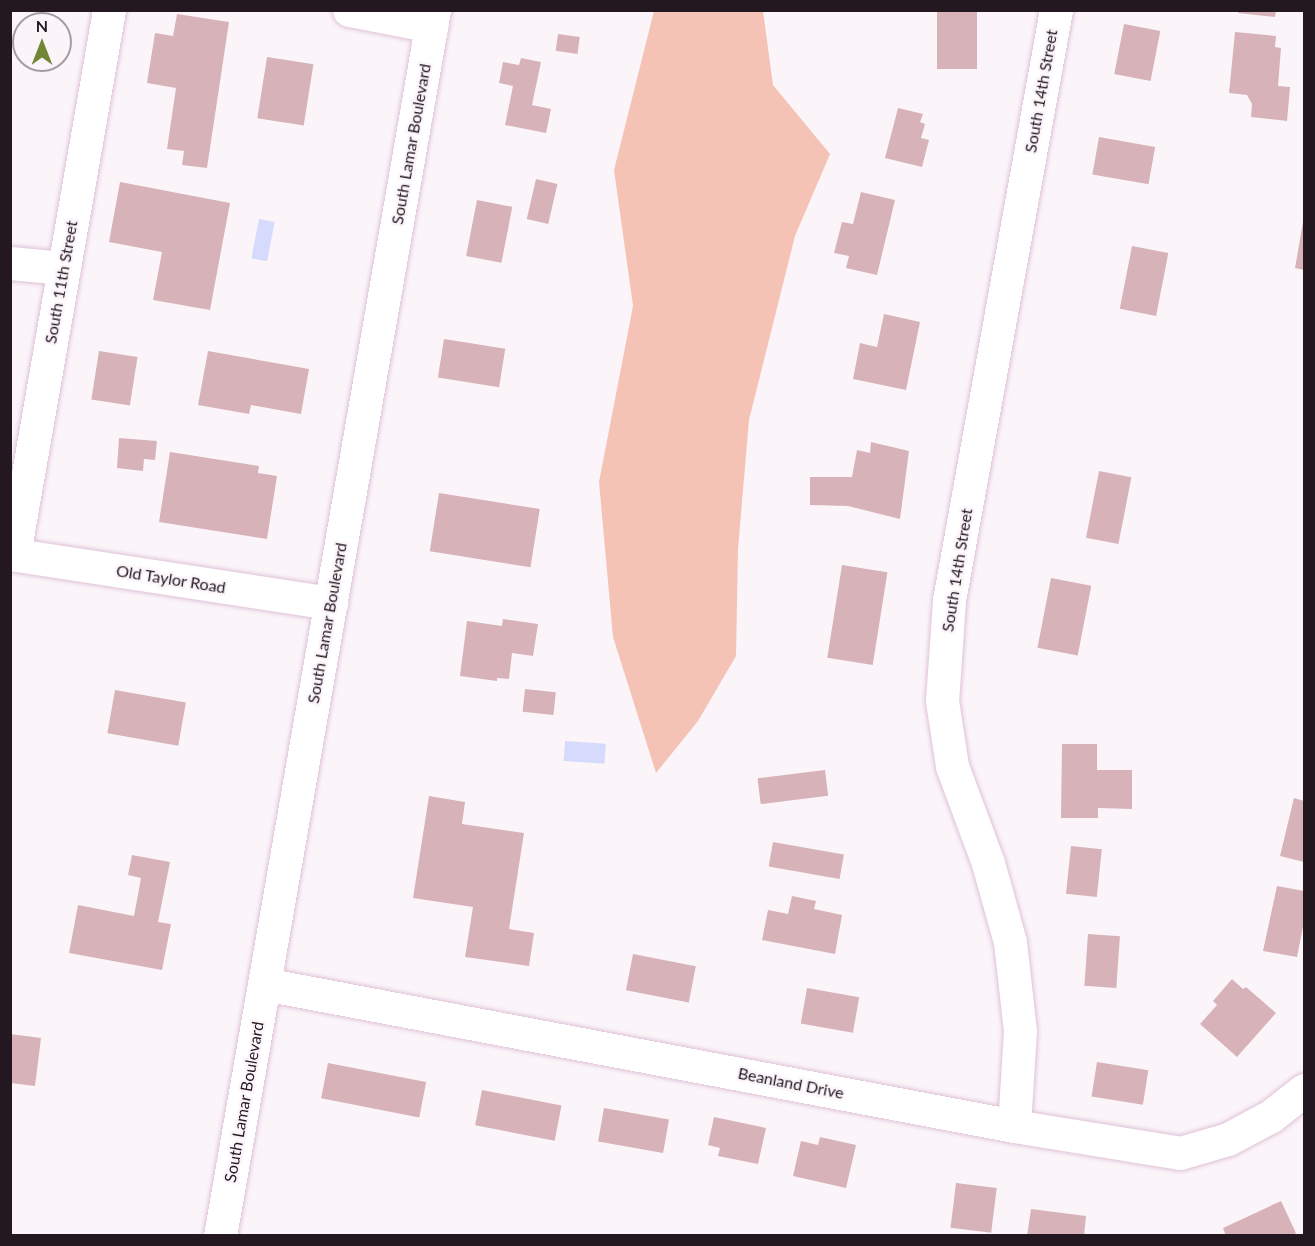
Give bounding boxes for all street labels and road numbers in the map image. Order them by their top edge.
street label: South 14th Street [1021,28,1061,154]
street label: South Lamar Boulevard [387,62,435,226]
street label: South 11th Street [41,219,81,345]
street label: South 14th Street [938,507,976,633]
street label: South Lamar Boulevard [303,541,351,705]
street label: Old Taylor Road [114,561,228,597]
street label: South Lamar Boulevard [220,1020,268,1184]
street label: Beanland Drive [736,1063,846,1103]

